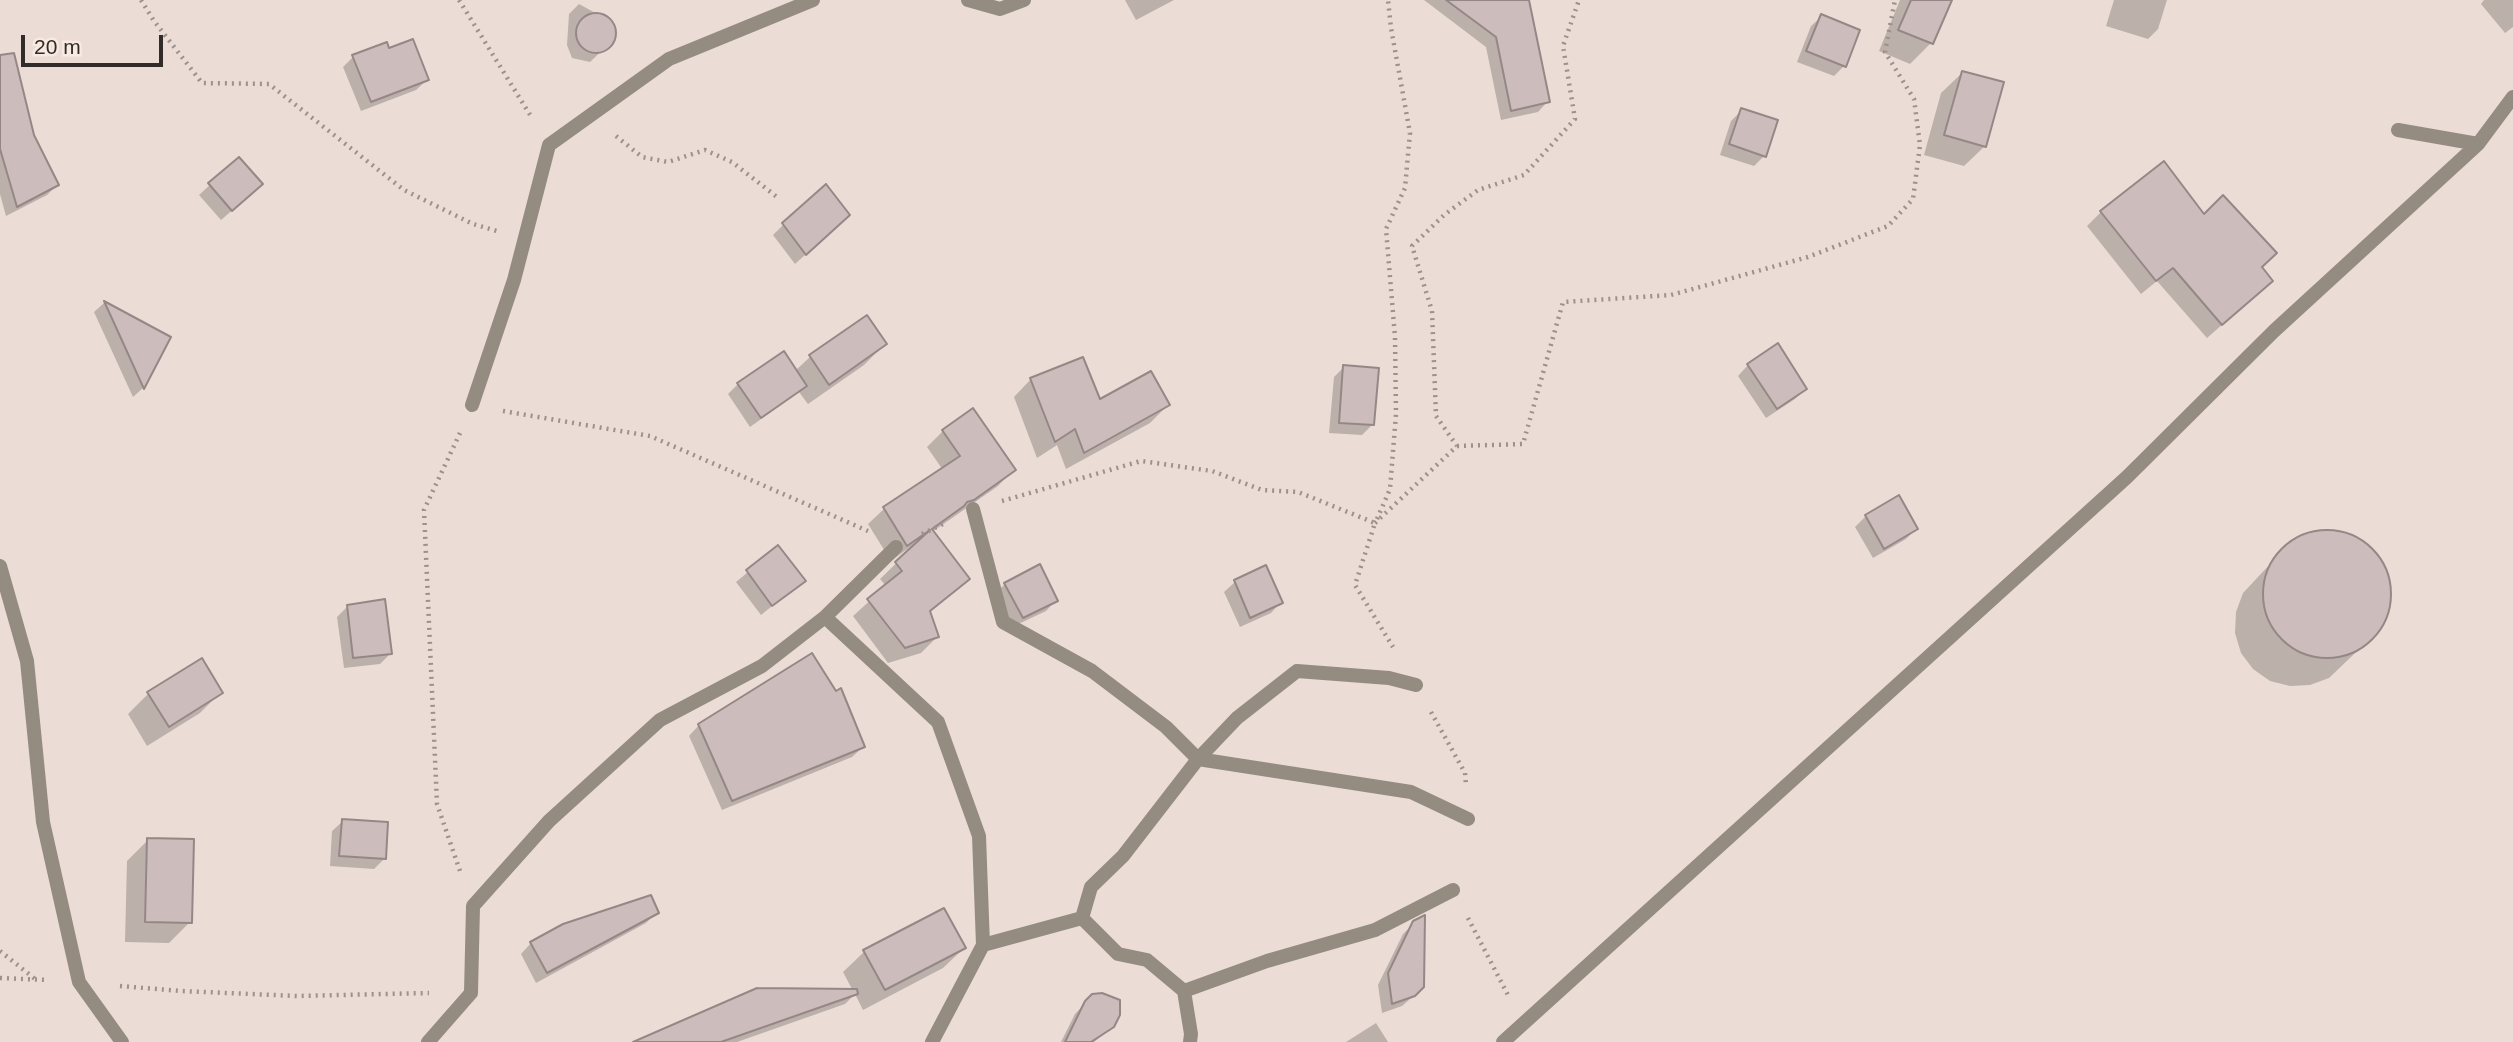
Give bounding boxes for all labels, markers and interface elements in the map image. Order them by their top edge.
scale bar [24,21,166,65]
text: 20 m [34,35,81,58]

